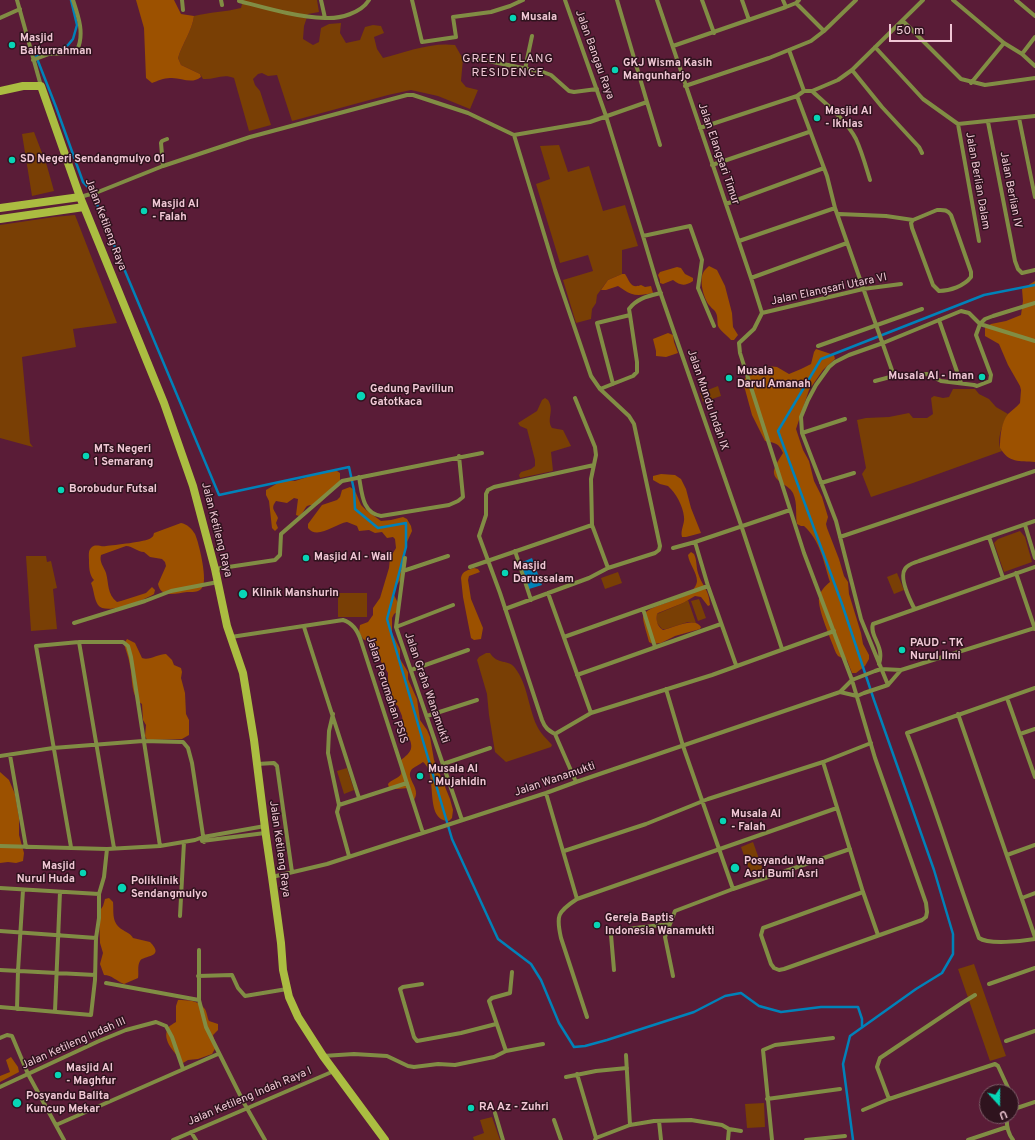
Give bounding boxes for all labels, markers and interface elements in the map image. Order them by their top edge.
street label: Jalan Bangau Raya [572,8,616,102]
place label: Musala [521,11,557,25]
marker: Musala [508,13,518,23]
scale bar [891,16,954,42]
text: 50 m [896,23,924,39]
place label: Masjid Baiturrahman [20,32,92,58]
marker: Masjid Baiturrahman [7,40,17,50]
district label: GREEN ELANG RESIDENCE [462,53,554,81]
place label: GKJ Wisma Kasih Mangunharjo [623,57,712,83]
marker: GKJ Wisma Kasih Mangunharjo [610,65,620,75]
street label: Jalan Elangsari Timur [694,101,742,207]
place label: Masjid Al - Ikhlas [825,105,872,131]
marker: Masjid Al - Ikhlas [812,113,822,123]
street label: Jalan Berlian Dalam [962,131,992,231]
street label: Jalan Berlian IV [996,151,1024,229]
place label: SD Negeri Sendangmulyo 01 [20,153,165,167]
marker: SD Negeri Sendangmulyo 01 [7,155,17,165]
street label: Jalan Ketileng Raya [81,177,129,273]
place label: Masjid Al - Falah [152,198,199,224]
marker: Masjid Al - Falah [139,206,149,216]
street label: Jalan Elangsari Utara VI [770,271,888,309]
street label: Jalan Mundu Indah IX [684,348,730,452]
place label: Musala Darul Amanah [737,365,811,391]
place label: Musala Al - Iman [888,370,974,384]
marker: Musala Al - Iman [977,372,987,382]
marker: Musala Darul Amanah [724,373,734,383]
place label: Gedung Paviliun Gatotkaca [370,383,454,409]
marker: Gedung Paviliun Gatotkaca [355,390,367,402]
place label: MTs Negeri 1 Semarang [94,443,153,469]
marker: MTs Negeri 1 Semarang [81,451,91,461]
street label: Jalan Ketileng Raya [198,481,234,579]
place label: Borobudur Futsal [69,483,157,497]
marker: Borobudur Futsal [56,485,66,495]
place label: Masjid Al - Wali [314,551,392,565]
marker: Masjid Al - Wali [301,553,311,563]
place label: Masjid Darussalam [513,560,574,586]
marker: Masjid Darussalam [500,568,510,578]
place label: Klinik Manshurin [252,587,339,601]
marker: Klinik Manshurin [237,588,249,600]
street label: Jalan Graha Wanamukti [401,631,451,745]
street label: Jalan Perumahan PSIS [362,635,410,745]
place label: PAUD - TK Nurul Ilmi [910,637,963,663]
marker: PAUD - TK Nurul Ilmi [897,645,907,655]
street label: Jalan Wanamukti [513,760,597,800]
place label: Musala Al - Mujahidin [428,763,486,789]
marker: Musala Al - Mujahidin [415,771,425,781]
street label: Jalan Ketileng Raya [266,800,292,898]
place label: Musala Al - Falah [731,808,781,834]
marker: Musala Al - Falah [718,816,728,826]
place label: Posyandu Wana Asri Bumi Asri [744,855,824,881]
place label: Masjid Nurul Huda [17,860,75,886]
marker: Posyandu Wana Asri Bumi Asri [729,862,741,874]
marker: Masjid Nurul Huda [78,868,88,878]
place label: Poliklinik Sendangmulyo [131,875,207,901]
marker: Poliklinik Sendangmulyo [116,882,128,894]
place label: Gereja Baptis Indonesia Wanamukti [605,912,714,938]
marker: Gereja Baptis Indonesia Wanamukti [592,920,602,930]
street label: Jalan Ketileng Indah III [20,1015,128,1073]
place label: Masjid Al - Maghfur [66,1062,116,1088]
street label: Jalan Ketileng Indah Raya I [186,1065,314,1129]
marker: Masjid Al - Maghfur [53,1070,63,1080]
north arrow [979,1084,1019,1124]
place label: Posyandu Balita Kuncup Mekar [26,1090,109,1116]
marker: Posyandu Balita Kuncup Mekar [11,1097,23,1109]
place label: RA Az - Zuhri [479,1101,549,1115]
marker: RA Az - Zuhri [466,1103,476,1113]
text: U [997,1106,1009,1122]

